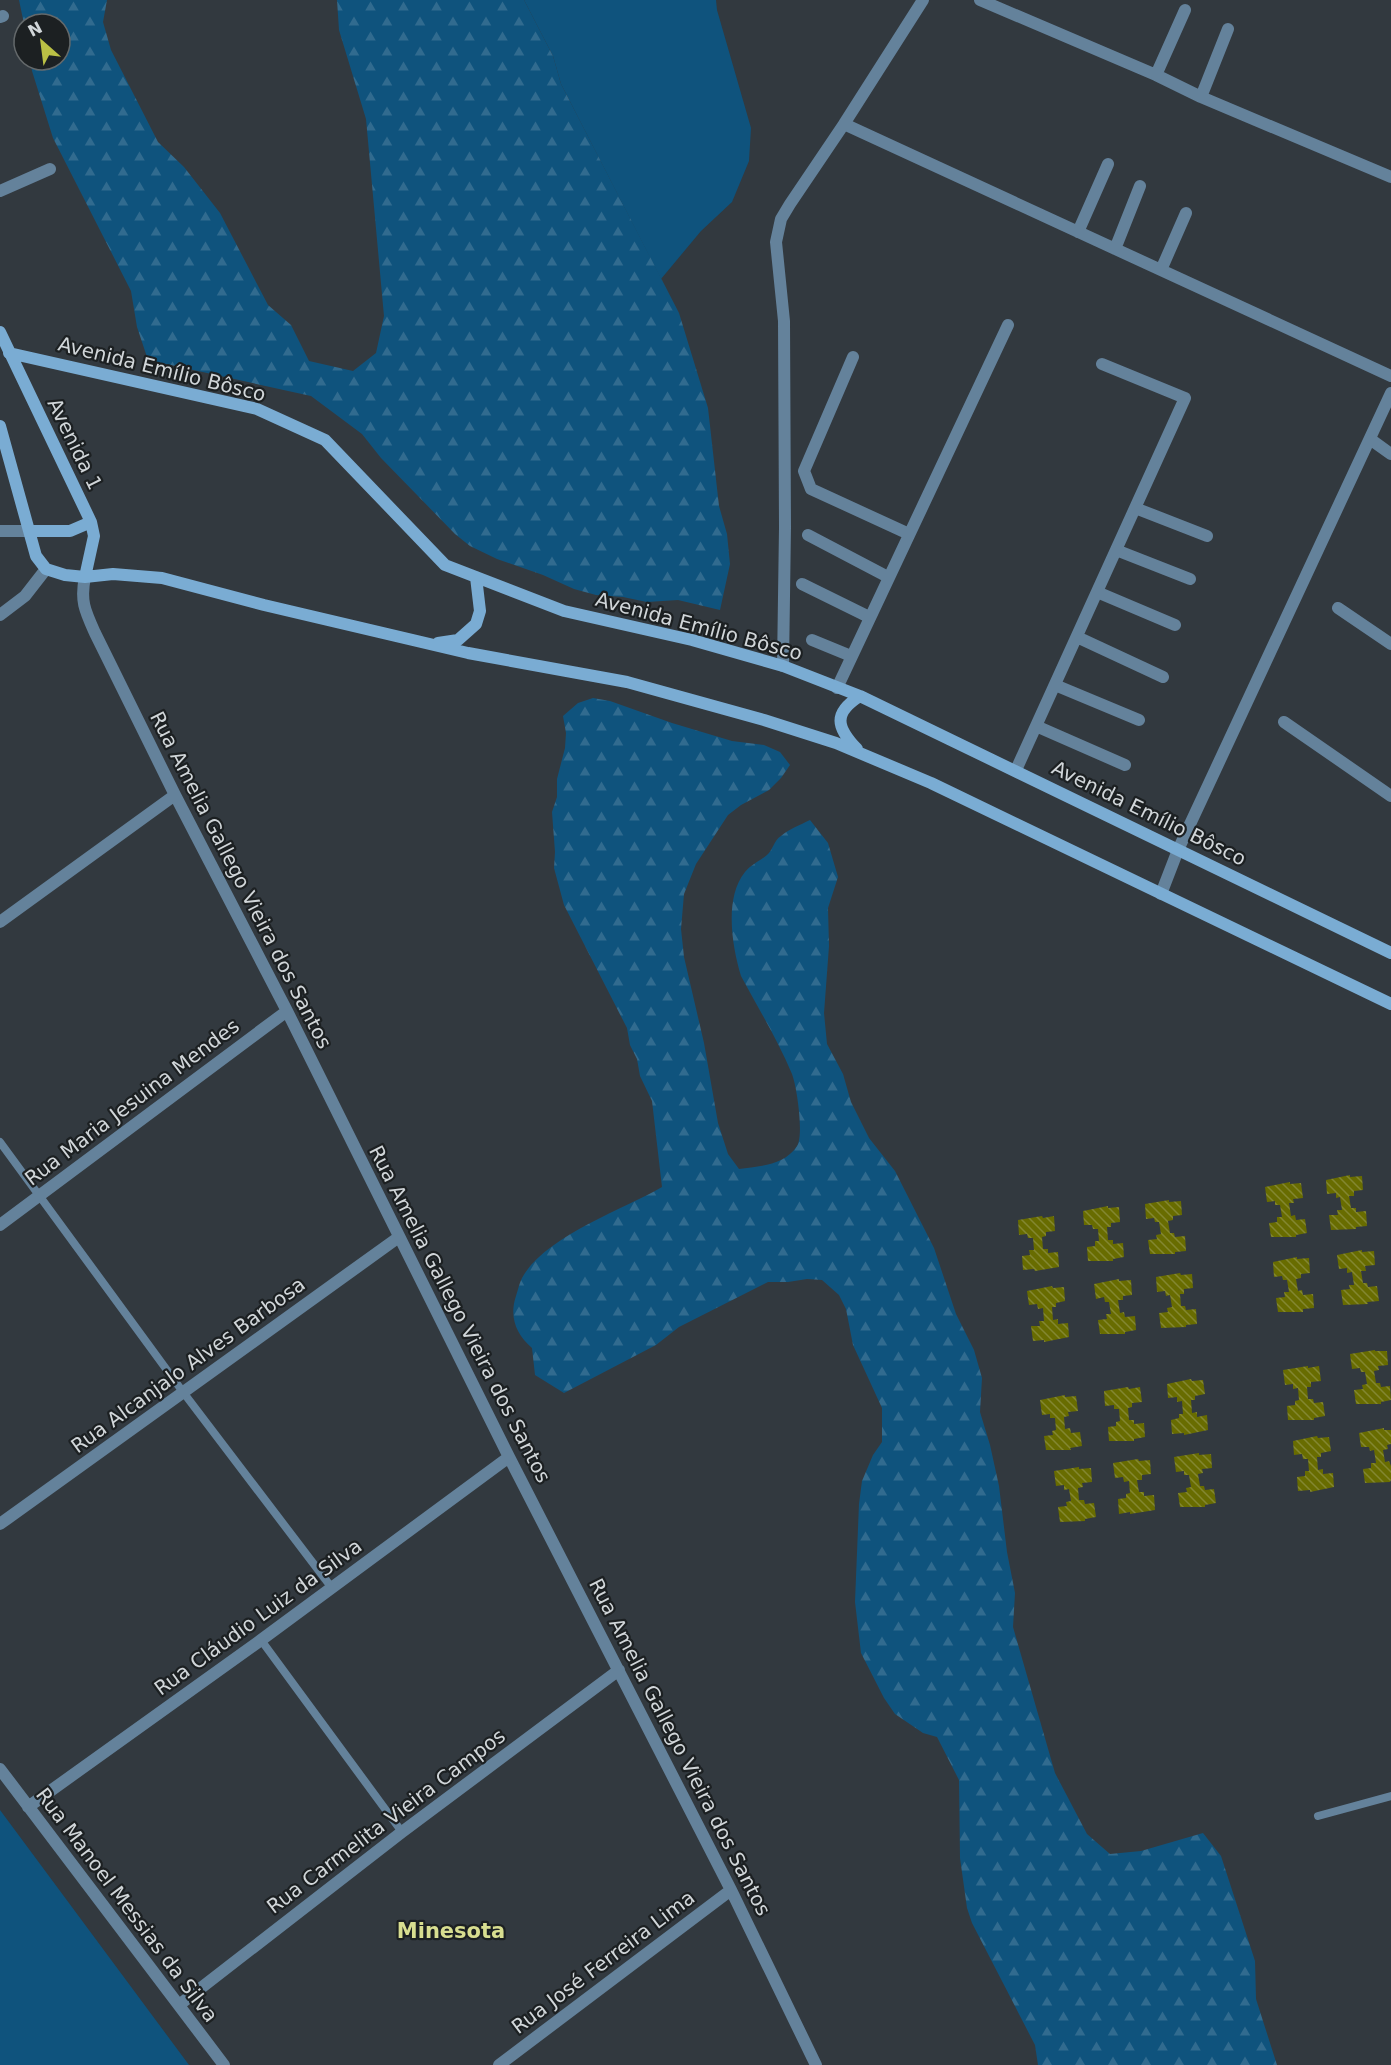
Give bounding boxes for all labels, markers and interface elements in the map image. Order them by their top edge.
north arrow [12,12,72,72]
text: N [25,18,46,41]
street label: Avenida Emílio Bôsco [56,332,268,406]
street label: Avenida 1 [43,394,107,494]
street label: Avenida Emílio Bôsco [593,587,805,665]
street label: Rua Amelia Gallego Vieira dos Santos [145,707,337,1053]
street label: Avenida Emílio Bôsco [1048,755,1250,871]
street label: Rua Maria Jesuina Mendes [20,1014,244,1190]
street label: Rua Amelia Gallego Vieira dos Santos [364,1141,556,1487]
street label: Rua Alcanjalo Alves Barbosa [66,1272,310,1458]
street label: Rua Cláudio Luiz da Silva [150,1534,366,1700]
street label: Rua Amelia Gallego Vieira dos Santos [584,1574,776,1920]
street label: Rua Carmelita Vieira Campos [262,1723,510,1919]
street label: Rua Manoel Messias da Silva [31,1783,223,2027]
street label: Rua José Ferreira Lima [507,1885,699,2039]
district label: Minesota [397,1919,505,1943]

